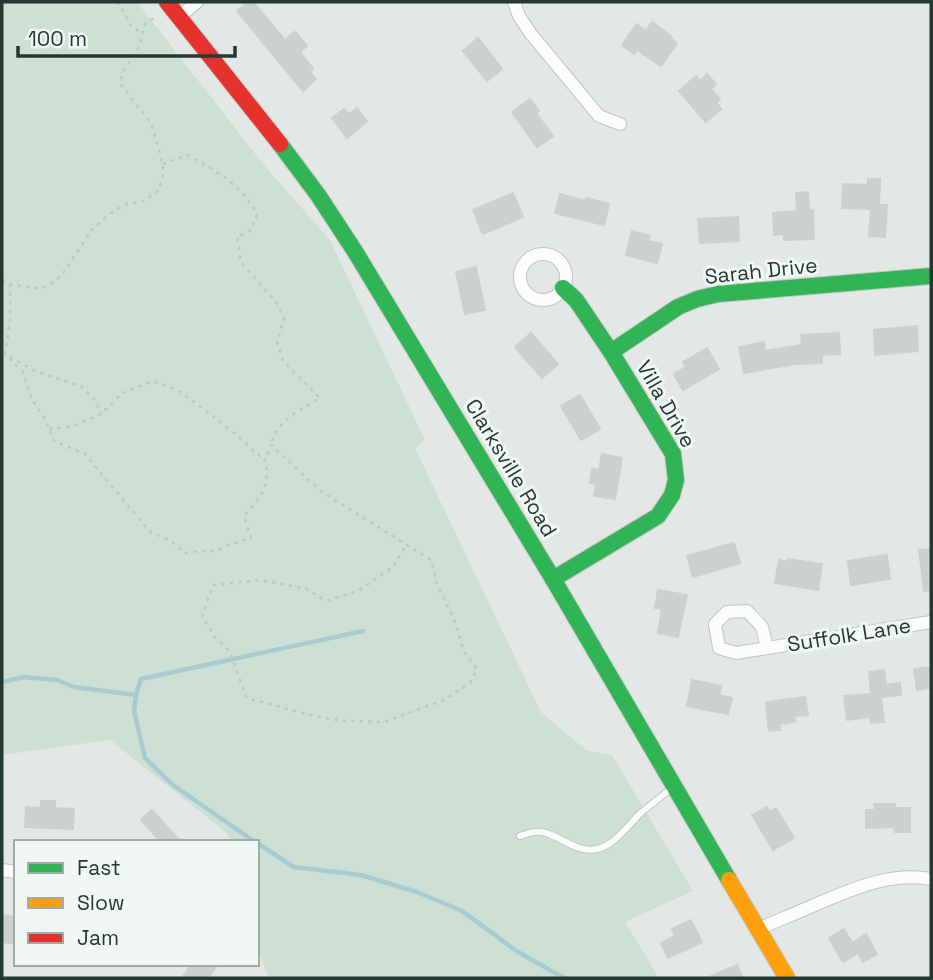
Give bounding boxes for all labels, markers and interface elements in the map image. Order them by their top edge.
scale bar [18,14,234,58]
text: 100 m [28,25,87,52]
street label: Sarah Drive [703,251,819,290]
street label: Villa Drive [631,355,702,452]
street label: Clarksville Road [460,394,563,542]
street label: Suffolk Lane [785,611,913,658]
legend [14,840,259,966]
text: Fast [77,854,121,881]
text: Slow [77,889,125,916]
text: Jam [77,924,119,951]

